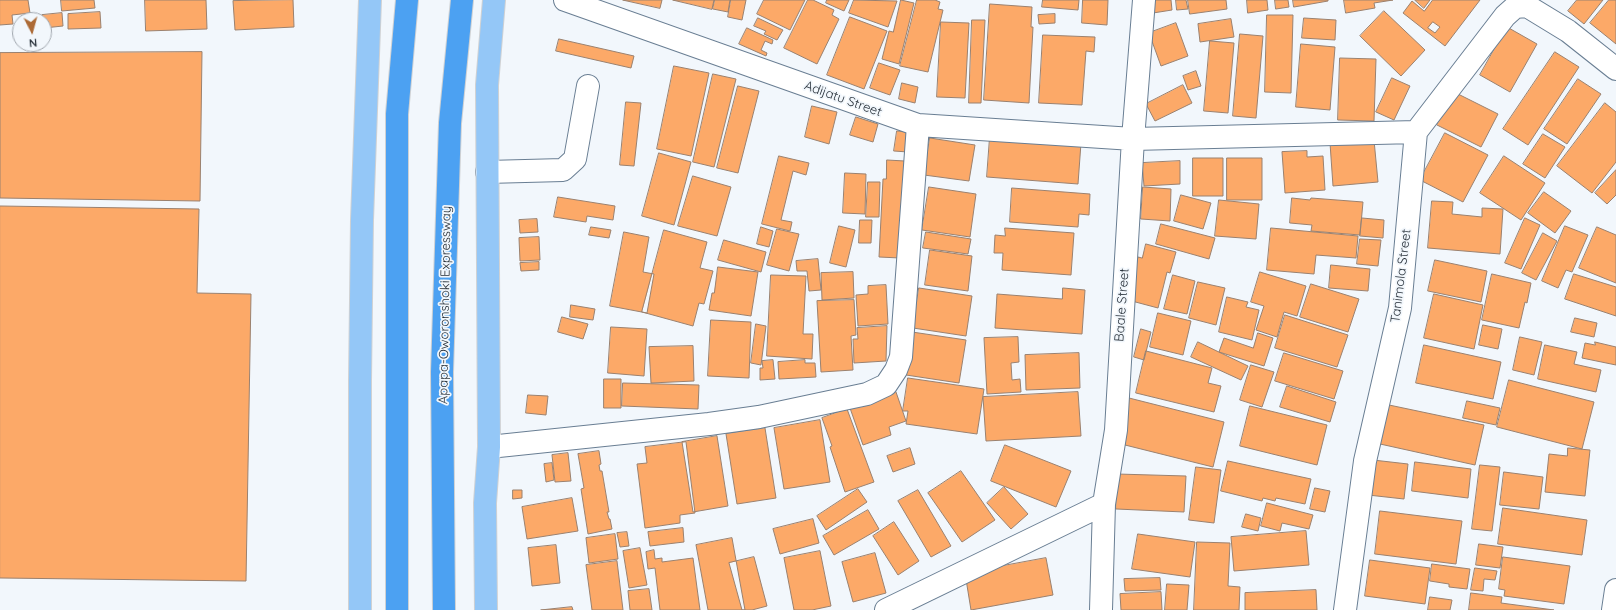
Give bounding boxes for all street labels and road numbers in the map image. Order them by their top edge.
street label: Adijatu Street [802,78,884,120]
street label: Apapa-Oworonshoki Expressway [435,206,455,404]
street label: Tanimola Street [1388,228,1414,324]
street label: Baale Street [1112,268,1132,342]

